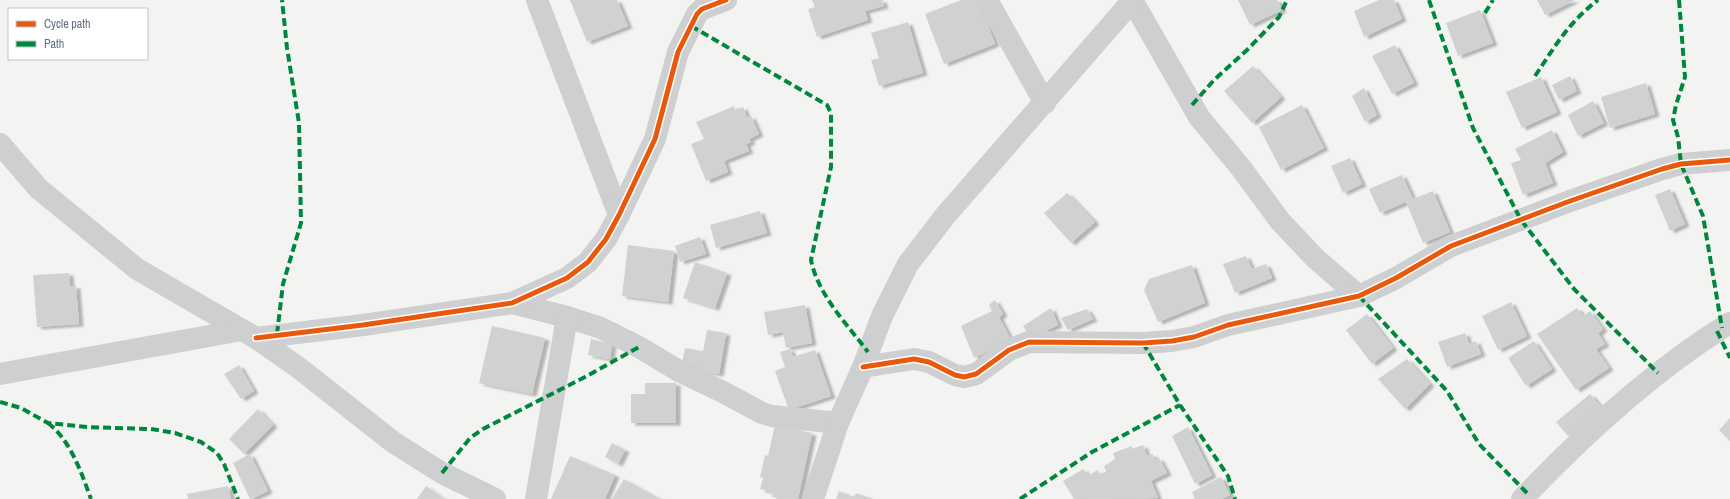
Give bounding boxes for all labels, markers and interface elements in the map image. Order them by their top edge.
legend [8,8,148,60]
text: Cycle path [44,16,91,32]
text: Path [44,36,64,52]

